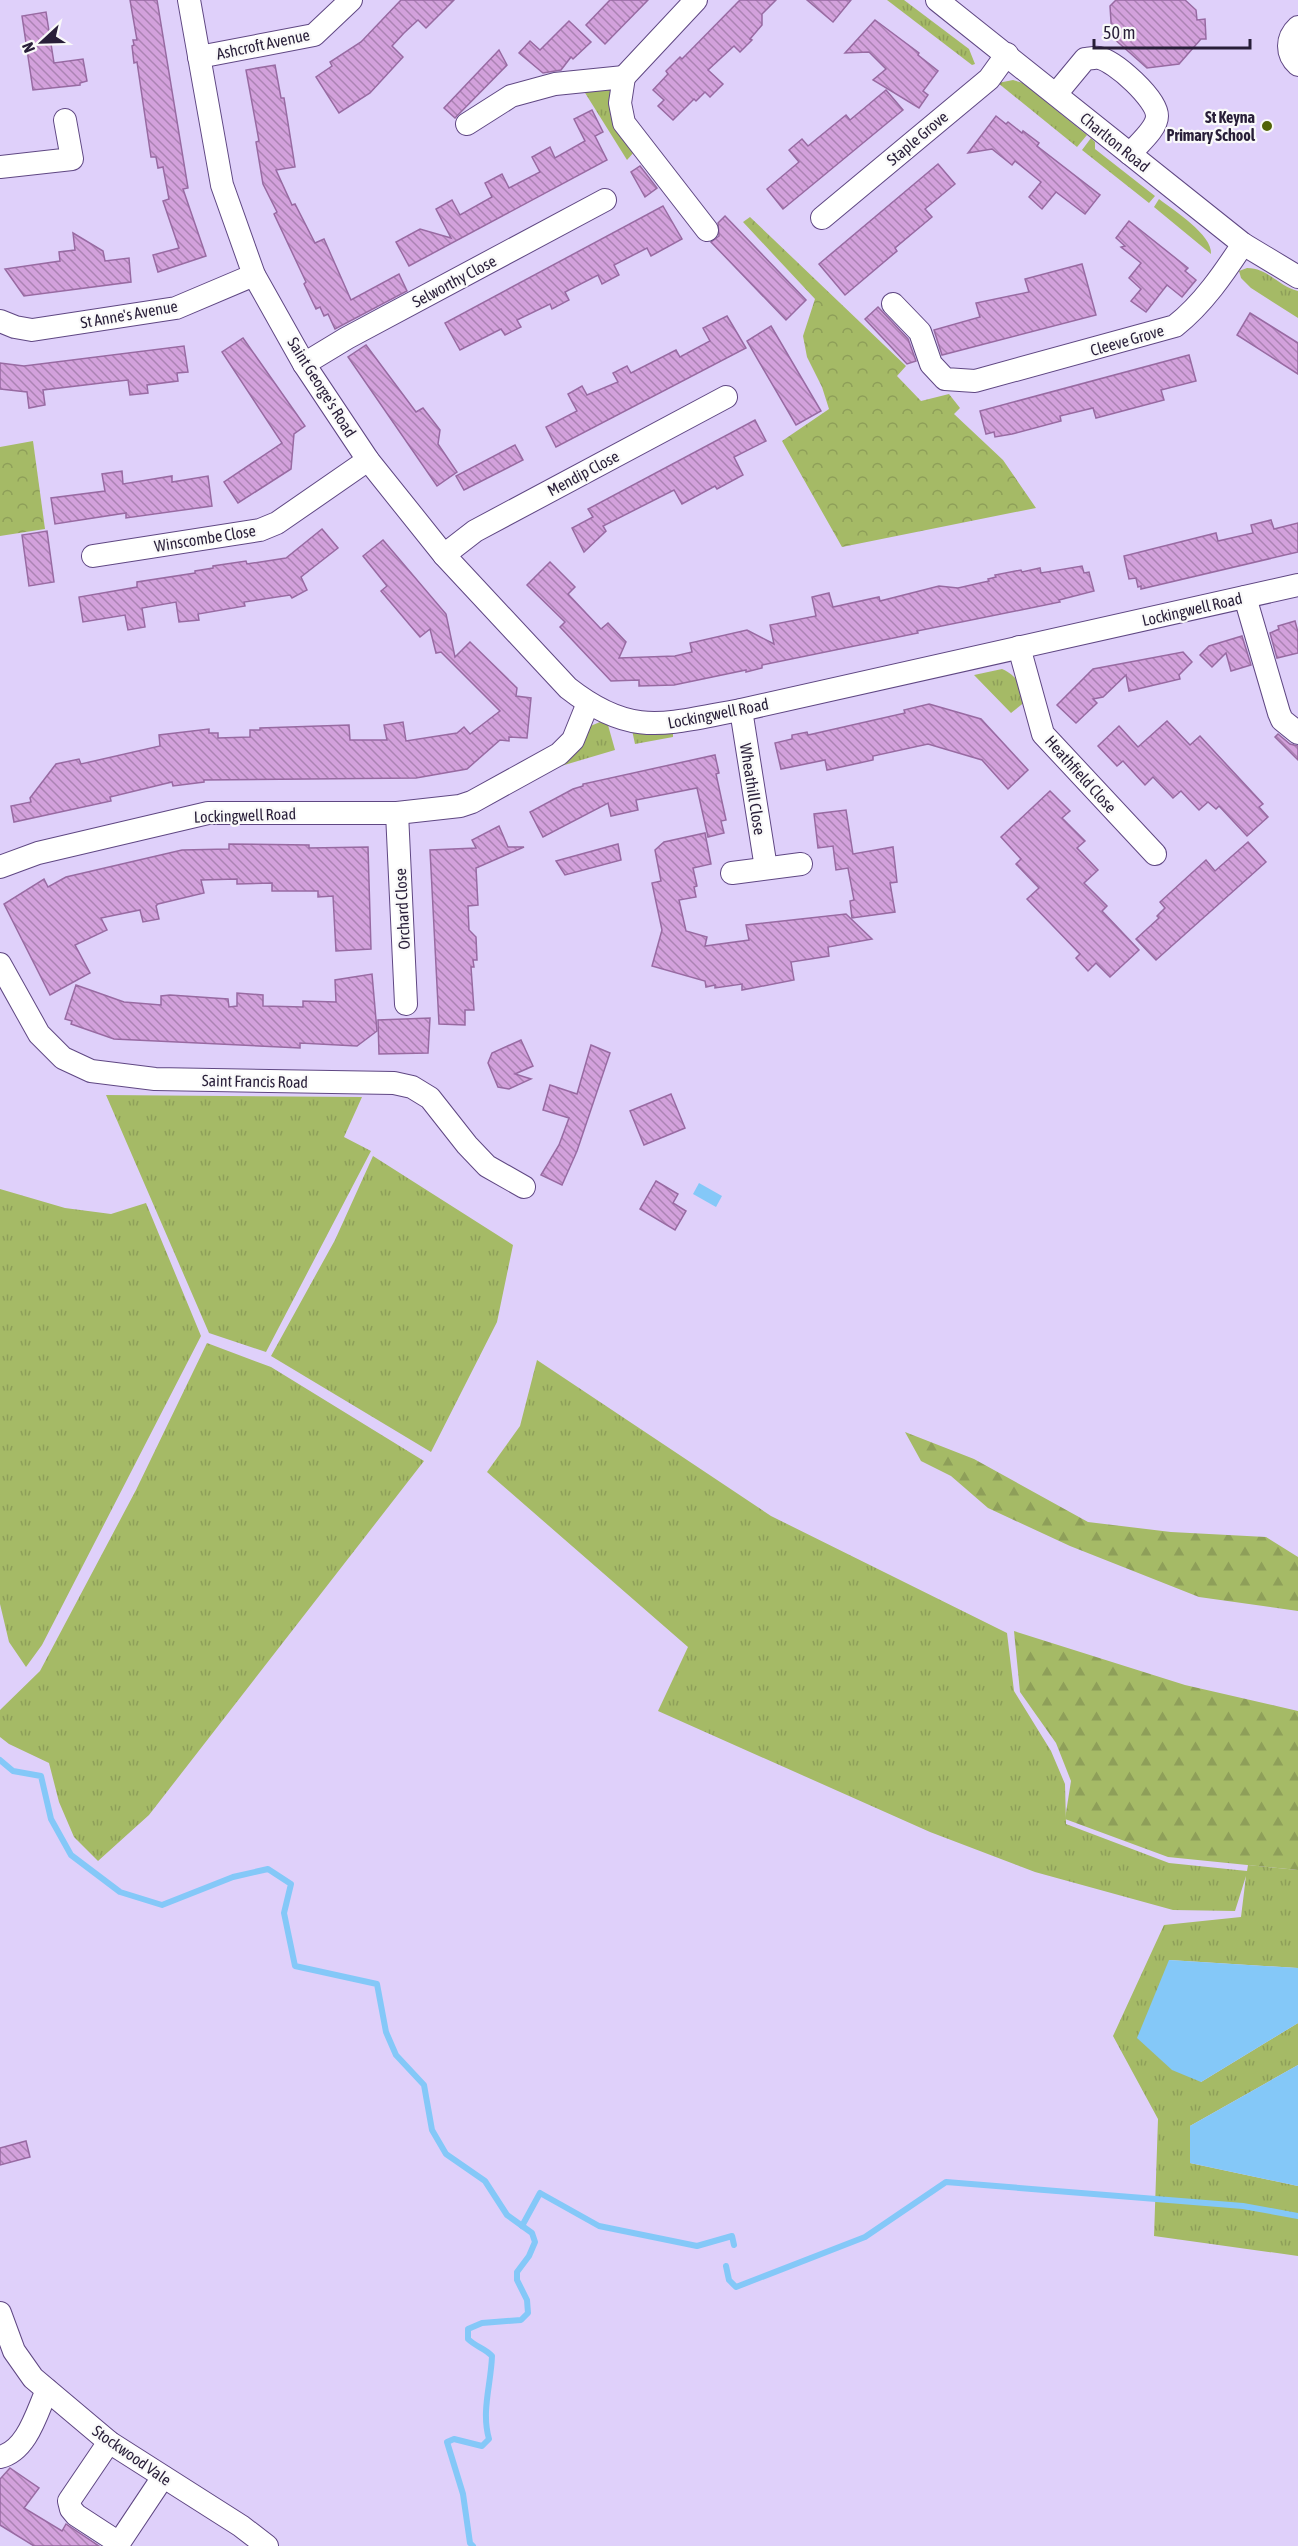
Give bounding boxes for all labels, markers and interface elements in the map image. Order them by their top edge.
north arrow [12,12,72,72]
scale bar [1094,12,1250,50]
text: 50 m [1103,22,1135,43]
street label: Ashcroft Avenue [215,25,311,63]
text: N [18,40,38,55]
street label: Staple Grove [883,107,952,169]
place label: St Keyna Primary School [1167,108,1256,144]
street label: Charlton Road [1077,109,1153,175]
marker: St Keyna Primary School [1260,119,1274,133]
street label: Selworthy Close [409,251,499,312]
street label: St Anne's Avenue [79,297,179,331]
street label: Cleeve Grove [1088,321,1166,359]
street label: Saint George's Road [283,334,360,441]
street label: Mendip Close [544,447,622,500]
street label: Winscombe Close [153,521,257,555]
street label: Lockingwell Road [1140,589,1244,630]
street label: Lockingwell Road [666,694,770,733]
street label: Heathfield Close [1042,732,1120,816]
street label: Wheathill Close [737,742,769,836]
street label: Lockingwell Road [194,804,297,827]
street label: Orchard Close [391,868,413,950]
street label: Saint Francis Road [202,1071,308,1091]
street label: Stockwood Vale [89,2421,175,2489]

